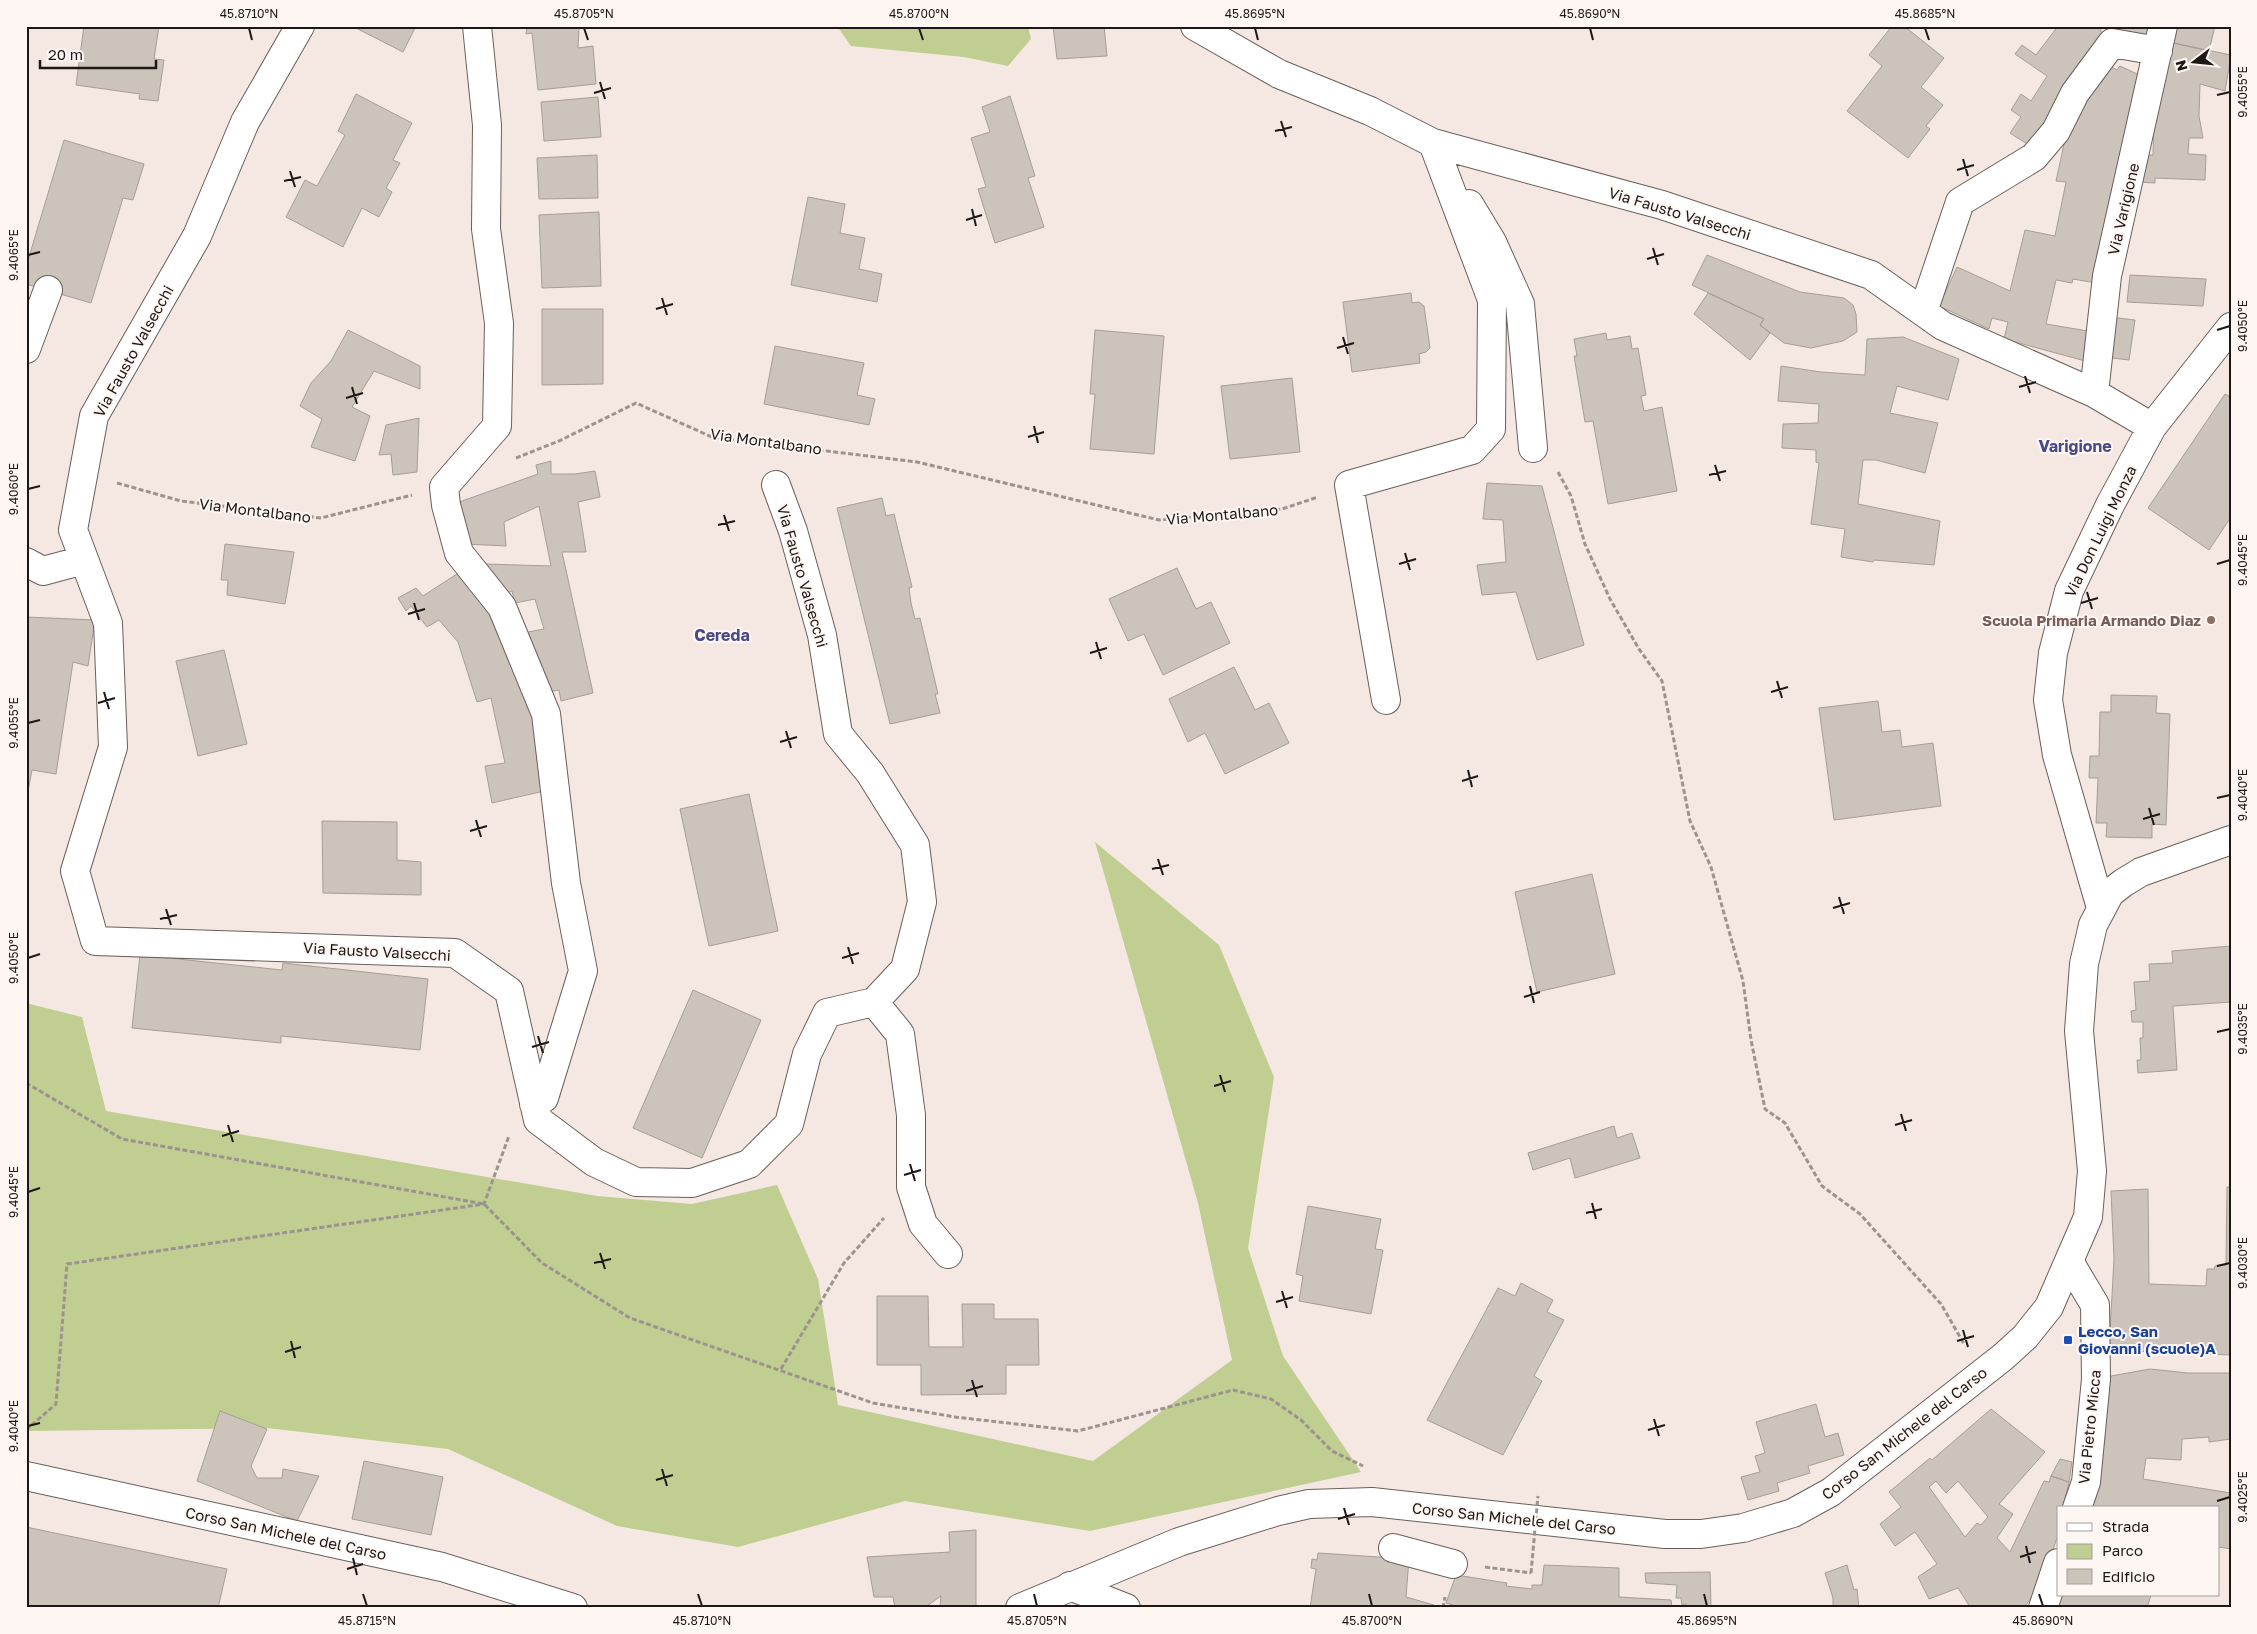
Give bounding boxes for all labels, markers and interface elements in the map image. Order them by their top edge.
text: 45.8710°N [220,6,278,21]
text: 45.8705°N [554,6,614,21]
text: 45.8700°N [889,6,949,21]
text: 45.8695°N [1225,6,1285,21]
text: 45.8690°N [1560,6,1620,21]
text: 45.8685°N [1895,6,1955,21]
scale bar [40,38,156,70]
north arrow [2170,38,2220,88]
text: 20 m [48,45,83,63]
text: N [2171,58,2191,73]
text: 9.4055°E [2235,66,2250,118]
street label: Via Varigione [2104,161,2142,257]
street label: Via Fausto Valsecchi [1607,183,1753,243]
text: 9.4065°E [6,229,21,281]
street label: Via Fausto Valsecchi [89,282,177,420]
text: 9.4050°E [2235,300,2250,352]
street label: Via Montalbano [709,424,823,458]
district label: Varigione [2038,436,2112,456]
street label: Via Don Luigi Monza [2060,462,2140,600]
text: 9.4060°E [6,463,21,515]
street label: Via Montalbano [198,494,312,526]
street label: Via Montalbano [1165,500,1279,528]
street label: Via Fausto Valsecchi [774,502,832,650]
text: 9.4045°E [2235,534,2250,586]
place label: Scuola Primaria Armando Diaz [1982,611,2201,629]
marker: Scuola Primaria Armando Diaz [2205,614,2217,626]
district label: Cereda [694,625,750,645]
text: 9.4055°E [6,697,21,749]
text: 9.4040°E [2235,769,2250,821]
text: 9.4050°E [6,932,21,984]
street label: Via Fausto Valsecchi [303,938,451,964]
text: 9.4035°E [2235,1003,2250,1055]
text: 9.4045°E [6,1166,21,1218]
text: 9.4030°E [2235,1237,2250,1289]
place label: Lecco, San Giovanni (scuole)A [2078,1322,2216,1357]
marker: Lecco, San Giovanni (scuole)A [2062,1334,2074,1346]
street label: Corso San Michele del Carso [1818,1363,1990,1503]
street label: Via Pietro Micca [2074,1369,2104,1485]
text: 9.4040°E [6,1400,21,1452]
text: 9.4025°E [2235,1471,2250,1523]
street label: Corso San Michele del Carso [1411,1498,1617,1538]
street label: Corso San Michele del Carso [184,1503,388,1563]
legend [2057,1506,2220,1596]
text: Strada [2102,1517,2149,1535]
text: Parco [2102,1541,2143,1559]
text: Edificio [2102,1567,2155,1585]
text: 45.8715°N [338,1613,396,1628]
text: 45.8710°N [673,1613,731,1628]
text: 45.8705°N [1007,1613,1067,1628]
text: 45.8700°N [1342,1613,1402,1628]
text: 45.8695°N [1677,1613,1737,1628]
text: 45.8690°N [2013,1613,2073,1628]

